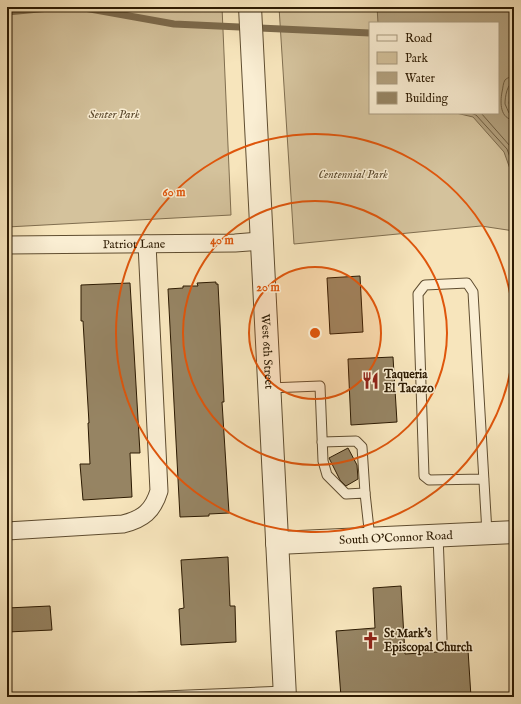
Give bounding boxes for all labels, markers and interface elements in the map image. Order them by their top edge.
legend [369,22,499,114]
text: Road [405,31,433,46]
text: Park [405,51,428,66]
text: Water [405,71,436,86]
text: Building [405,91,449,106]
park label: Senter Park [88,107,140,122]
park label: Centennial Park [318,167,388,182]
text: 60 m [163,185,186,200]
text: 40 m [210,233,235,248]
street label: Patriot Lane [103,237,166,252]
text: 20 m [256,280,280,295]
street label: West 6th Street [258,314,276,390]
centre of rings [308,326,322,340]
place label: Taqueria El Tacazo [383,367,434,396]
restaurant icon: Taqueria El Tacazo [361,371,381,391]
street label: South O'Connor Road [339,528,454,548]
place label: St Mark's Episcopal Church [384,626,473,656]
church icon: St Mark's Episcopal Church [361,630,381,650]

